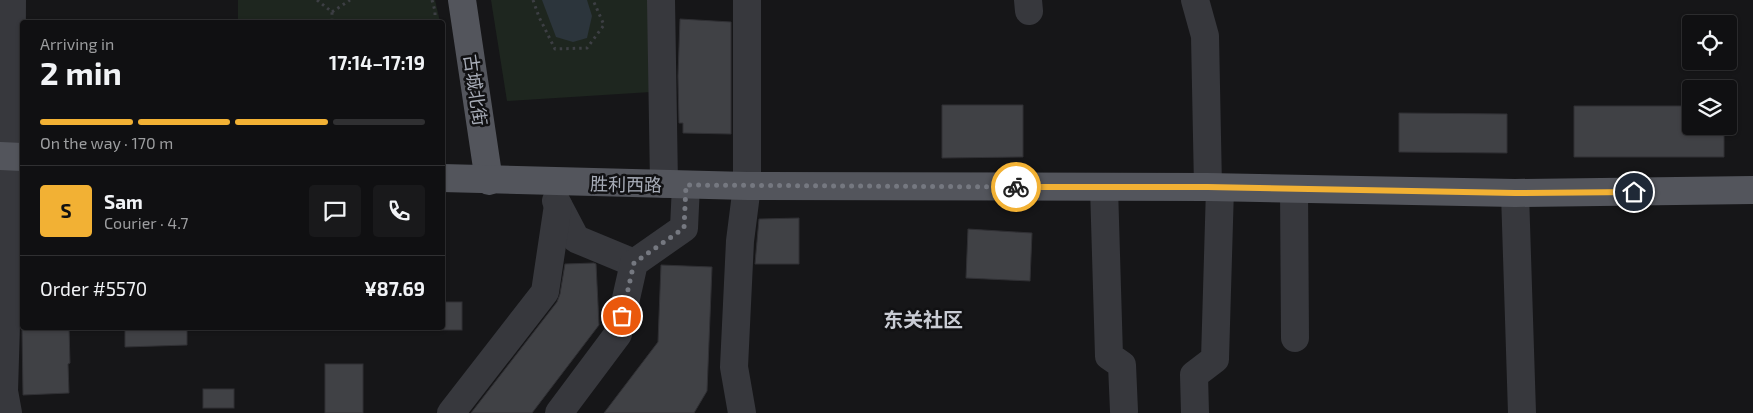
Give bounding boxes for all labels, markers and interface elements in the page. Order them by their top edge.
map controls [1682,15,1737,135]
button: locate [1682,15,1737,70]
text: Arriving in [40,34,114,53]
text: 17:14–17:19 [329,51,425,74]
text: 2 min [40,53,122,91]
street label: 古城北街 [460,53,492,127]
button: layers [1682,80,1737,135]
text: On the way · 170 m [40,133,173,152]
courier [991,162,1041,212]
pin [1613,171,1655,213]
street label: 胜利西路 [590,172,662,196]
icon: bike [1002,173,1030,201]
icon: home [1620,178,1648,206]
button: chat [309,185,361,237]
button: phone [373,185,425,237]
text: Sam [104,190,143,213]
text: S [60,199,72,222]
text: Courier · 4.7 [104,213,188,232]
text: Order #5570 [40,277,147,300]
text: ¥87.69 [364,277,425,300]
pin [601,295,643,337]
icon: bag [608,302,636,330]
district label: 东关社区 [883,307,963,331]

